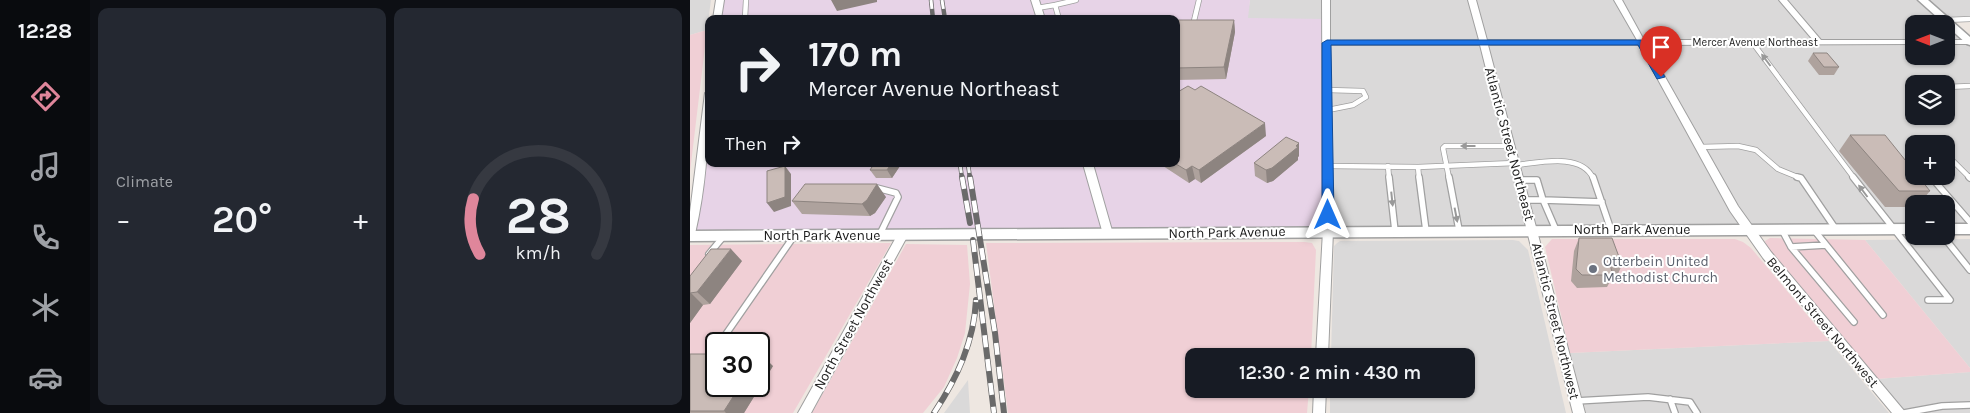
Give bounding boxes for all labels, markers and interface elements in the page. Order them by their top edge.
north arrow [1905,15,1955,65]
map controls [1905,15,1955,245]
text: 12:28 [18,18,72,44]
pin [1640,26,1682,77]
icon: arrive [1647,33,1675,61]
text: 170 m [808,34,902,75]
icon: right [725,35,790,100]
street label: Mercer Avenue Northeast [1692,36,1818,49]
one-way arrow [1761,53,1771,67]
street label: Atlantic Street Northeast [1481,65,1538,223]
button: layers [1905,75,1955,125]
text: Mercer Avenue Northeast [808,76,1059,102]
icon: directions [28,79,63,114]
icon: right [777,130,805,158]
text: Then [725,133,767,155]
button: + [1905,135,1955,185]
one-way arrow [1459,142,1475,150]
icon: music [28,149,63,184]
text: Climate [116,172,173,191]
text: 28 [505,185,571,246]
one-way arrow [1858,185,1869,198]
position arrow [1301,188,1353,240]
one-way arrow [1388,191,1396,207]
button: − [1905,195,1955,245]
text: 20° [212,197,272,242]
text: − [116,203,131,236]
text: + [353,203,368,236]
one-way arrow [1452,207,1460,222]
icon: phone [28,220,63,255]
street label: North Park Avenue [1573,221,1691,238]
street label: North Park Avenue [1168,223,1286,242]
street label: North Park Avenue [763,227,881,244]
street label: Atlantic Street Northwest [1528,241,1583,401]
text: km/h [515,243,561,264]
place label: Otterbein United Methodist Church [1603,253,1718,286]
street label: Belmont Street Northwest [1763,254,1882,391]
street label: North Street Northwest [810,256,897,393]
marker: Otterbein United Methodist Church [1587,263,1599,275]
icon: climate [28,290,63,325]
speed limit sign: 30 [705,332,770,397]
icon: car [28,360,63,395]
text: 12:30 · 2 min · 430 m [1239,362,1421,384]

